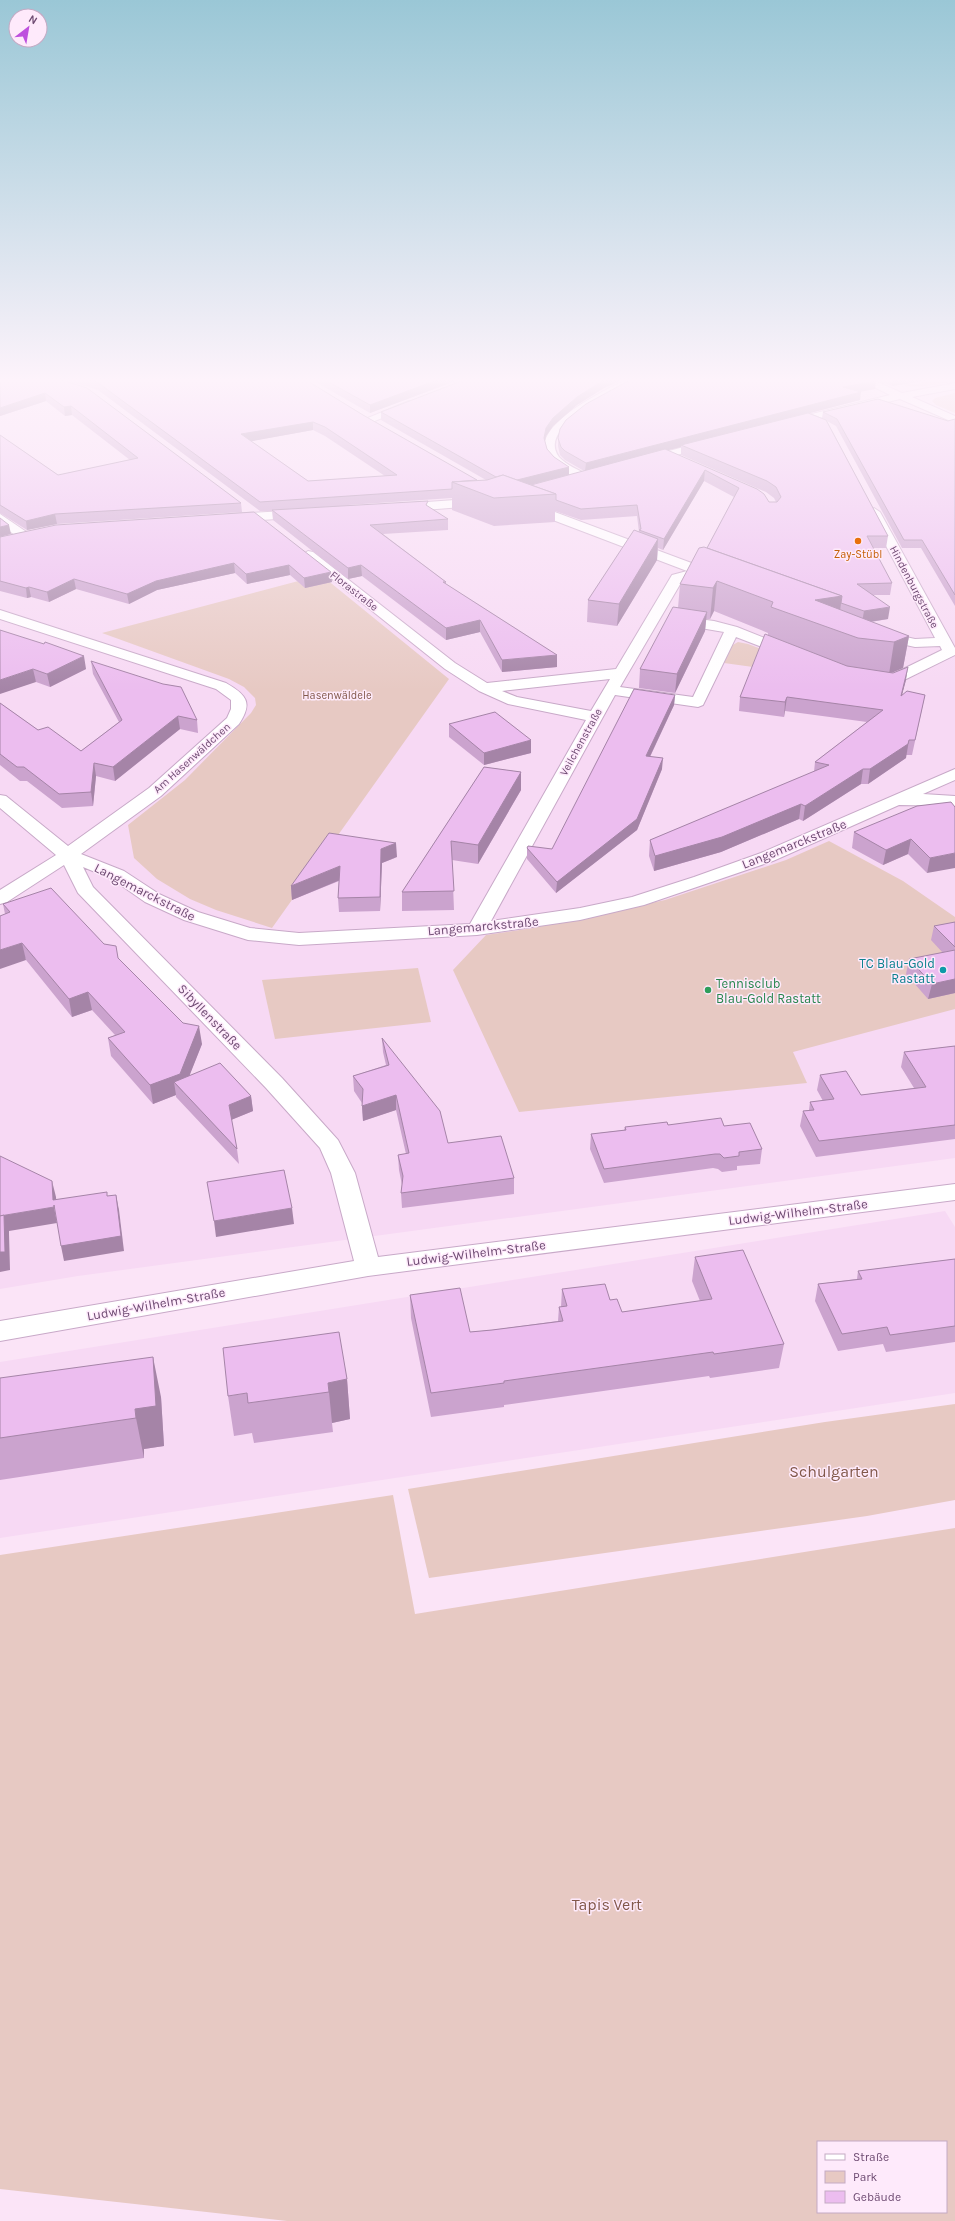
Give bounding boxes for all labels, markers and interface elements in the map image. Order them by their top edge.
north arrow [8,8,48,48]
text: N [26,12,40,27]
marker: Zay-Stübl [853,536,863,546]
street label: Hindenburgstraße [887,544,941,631]
place label: Zay-Stübl [834,548,882,561]
street label: Florastraße [327,568,381,614]
park label: Hasenwäldele [302,689,372,702]
street label: Veilchenstraße [557,706,605,778]
street label: Am Hasenwäldchen [151,720,233,796]
street label: Langemarckstraße [740,816,849,872]
street label: Langemarckstraße [92,860,198,924]
street label: Langemarckstraße [427,914,539,938]
place label: TC Blau-Gold Rastatt [859,956,935,986]
marker: TC Blau-Gold Rastatt [938,965,948,975]
place label: Tennisclub Blau-Gold Rastatt [716,976,821,1006]
street label: Sibyllenstraße [175,981,245,1053]
marker: Tennisclub Blau-Gold Rastatt [703,985,713,995]
street label: Ludwig-Wilhelm-Straße [728,1196,869,1228]
street label: Ludwig-Wilhelm-Straße [406,1237,547,1269]
street label: Ludwig-Wilhelm-Straße [86,1284,227,1324]
park label: Schulgarten [789,1462,879,1481]
park label: Tapis Vert [572,1895,642,1914]
legend [817,2141,947,2213]
text: Straße [853,2150,889,2164]
text: Park [853,2170,878,2184]
text: Gebäude [853,2190,901,2204]

